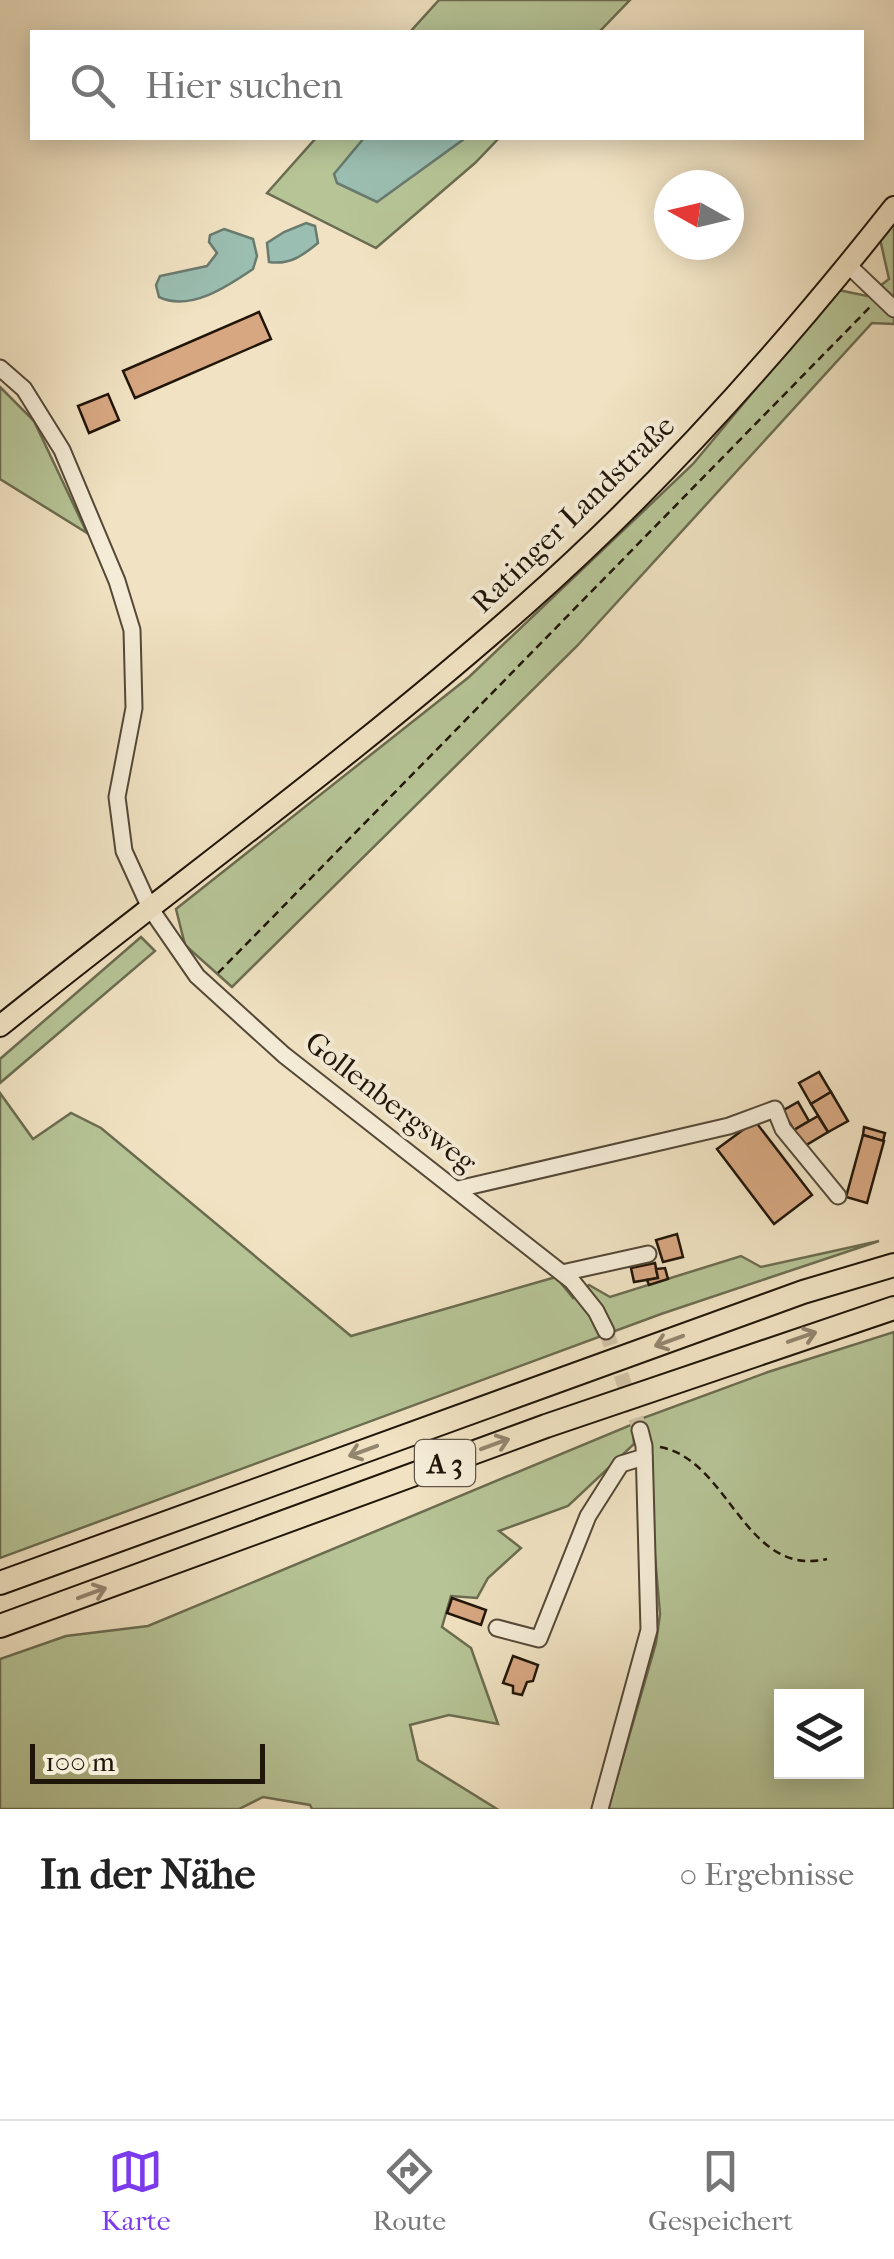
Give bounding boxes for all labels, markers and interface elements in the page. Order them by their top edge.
search box [30,30,864,140]
icon: search [65,58,120,113]
text: Hier suchen [145,63,343,108]
north arrow [654,170,744,260]
street label: Ratinger Landstraße [465,408,682,620]
street label: Gollenbergsweg [298,1025,484,1181]
one-way arrow [786,1327,817,1345]
one-way arrow [654,1333,685,1351]
one-way arrow [479,1434,510,1452]
road number: A 3 [415,1440,475,1486]
one-way arrow [349,1443,380,1461]
one-way arrow [75,1583,106,1601]
map controls [774,1689,864,1779]
button: layers [774,1689,864,1779]
scale bar [30,1739,265,1784]
text: 100 m [45,1745,115,1778]
text: In der Nähe [40,1850,255,1899]
text: 0 Ergebnisse [679,1856,854,1893]
tab: Karte [101,2144,171,2237]
tab: Route [373,2144,446,2237]
tab: Gespeichert [648,2144,793,2237]

